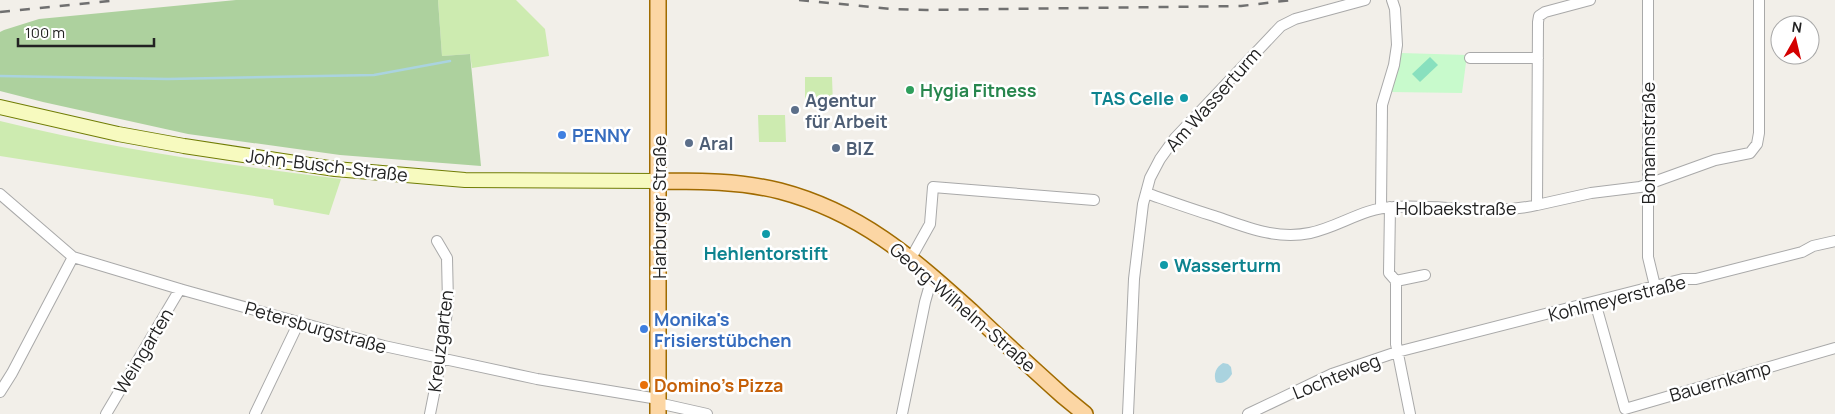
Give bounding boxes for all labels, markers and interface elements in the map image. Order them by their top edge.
scale bar [18,15,154,47]
north arrow [1770,15,1820,65]
text: N [1791,17,1803,37]
text: 100 m [25,22,65,43]
street label: Am Wasserturm [1160,42,1266,156]
place label: Hygia Fitness [920,78,1037,102]
street label: Bomannstraße [1636,82,1660,204]
marker: Hygia Fitness [904,84,916,96]
place label: TAS Celle [1091,86,1174,110]
place label: Agentur für Arbeit [805,88,888,133]
marker: TAS Celle [1178,92,1190,104]
marker: Agentur für Arbeit [789,104,801,116]
place label: PENNY [572,123,631,147]
marker: PENNY [556,129,568,141]
place label: Aral [699,131,733,155]
street label: Harburger Straße [647,135,671,279]
place label: BIZ [846,136,874,160]
marker: Aral [683,137,695,149]
marker: BIZ [830,142,842,154]
street label: John-Busch-Straße [245,143,409,187]
street label: Holbaekstraße [1395,196,1517,220]
marker: Hehlentorstift [760,228,772,240]
street label: Georg-Wilhelm-Straße [885,237,1041,377]
place label: Hehlentorstift [704,241,828,265]
place label: Wasserturm [1174,253,1281,277]
marker: Wasserturm [1158,259,1170,271]
street label: Kohlmeyerstraße [1546,269,1688,327]
street label: Kreuzgarten [422,289,458,393]
street label: Petersburgstraße [242,295,390,359]
street label: Weingarten [108,304,178,398]
place label: Monika's Frisierstübchen [654,307,791,352]
marker: Monika's Frisierstübchen [638,323,650,335]
street label: Lochteweg [1289,348,1383,404]
street label: Bauernkamp [1667,355,1773,407]
place label: Domino's Pizza [654,373,783,397]
marker: Domino's Pizza [638,379,650,391]

